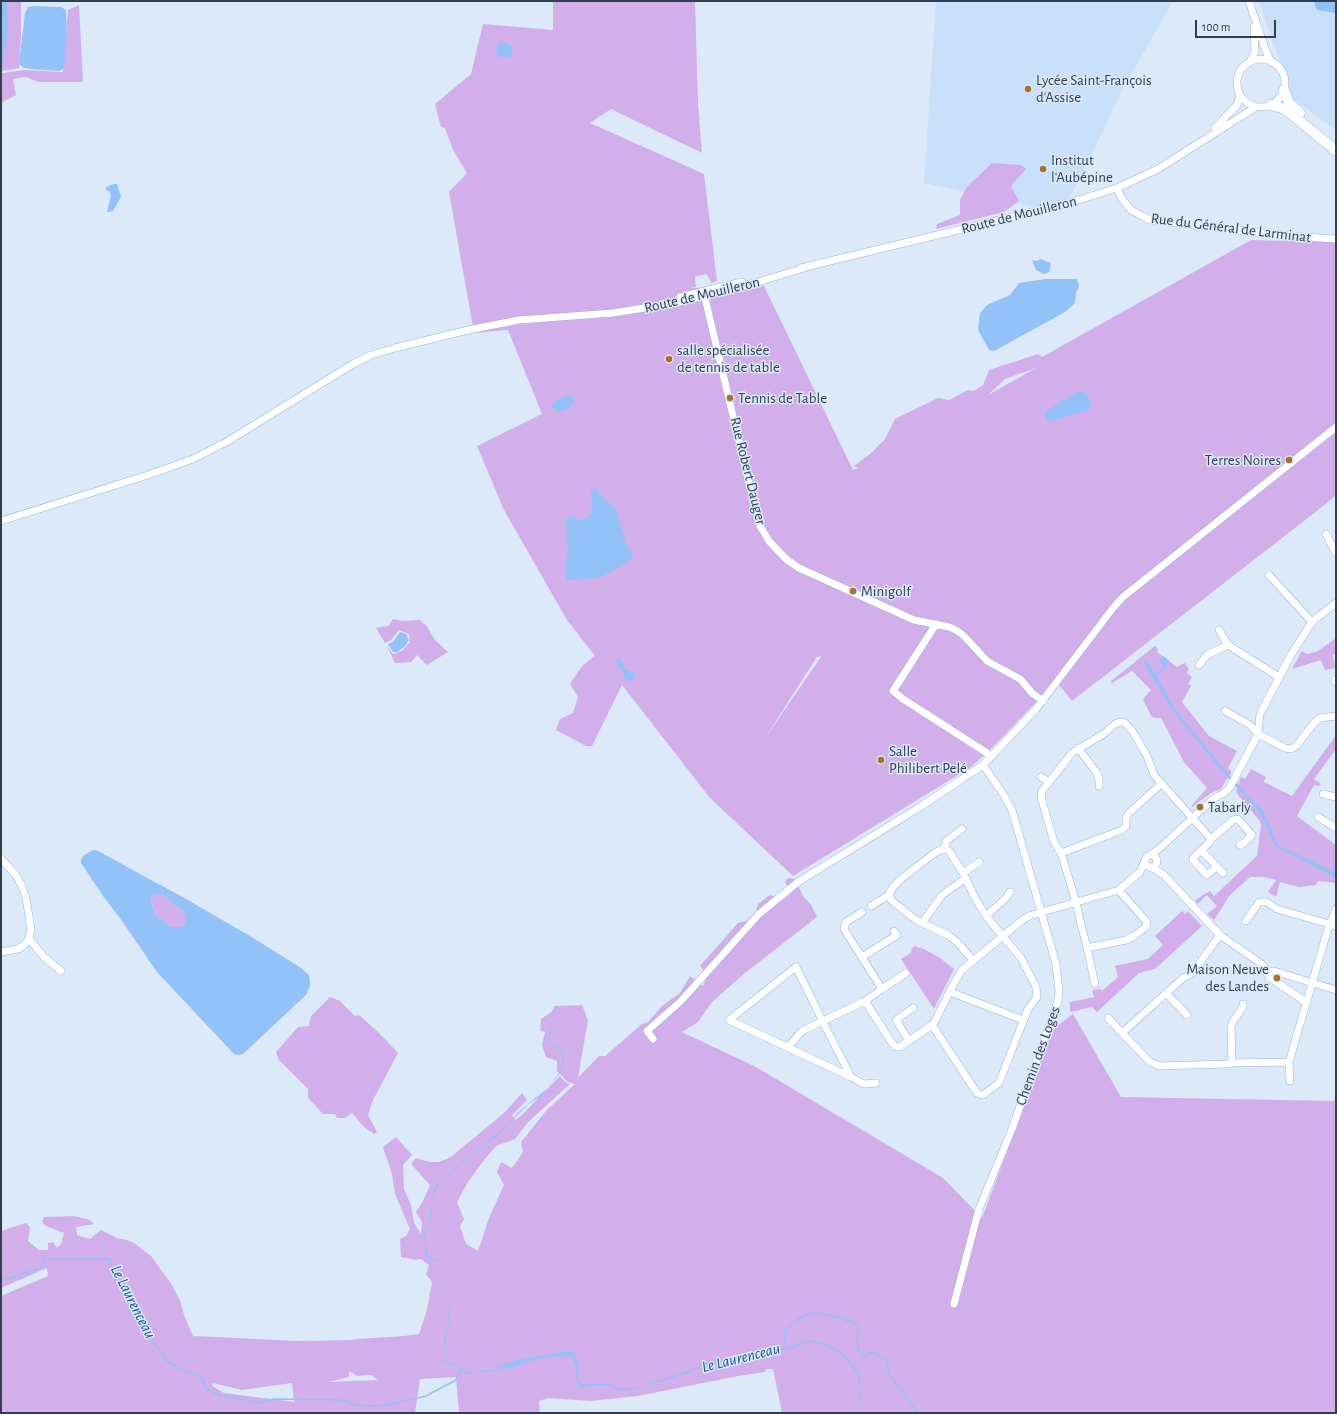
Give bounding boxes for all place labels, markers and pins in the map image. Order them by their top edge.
place label: Lycée Saint-François d'Assise [1036,71,1151,106]
marker: Lycée Saint-François d'Assise [1023,84,1033,94]
place label: Institut l'Aubépine [1051,151,1113,186]
marker: Institut l'Aubépine [1038,164,1048,174]
place label: salle spécialisée de tennis de table [677,341,780,376]
marker: salle spécialisée de tennis de table [664,354,674,364]
place label: Tennis de Table [738,389,827,407]
marker: Tennis de Table [725,393,735,403]
place label: Terres Noires [1205,451,1281,469]
marker: Terres Noires [1284,455,1294,465]
place label: Minigolf [861,582,911,600]
marker: Minigolf [848,586,858,596]
place label: Salle Philibert Pelé [889,742,967,777]
marker: Salle Philibert Pelé [876,755,886,765]
place label: Tabarly [1208,798,1251,816]
marker: Tabarly [1195,802,1205,812]
place label: Maison Neuve des Landes [1186,960,1269,995]
marker: Maison Neuve des Landes [1272,973,1282,983]

